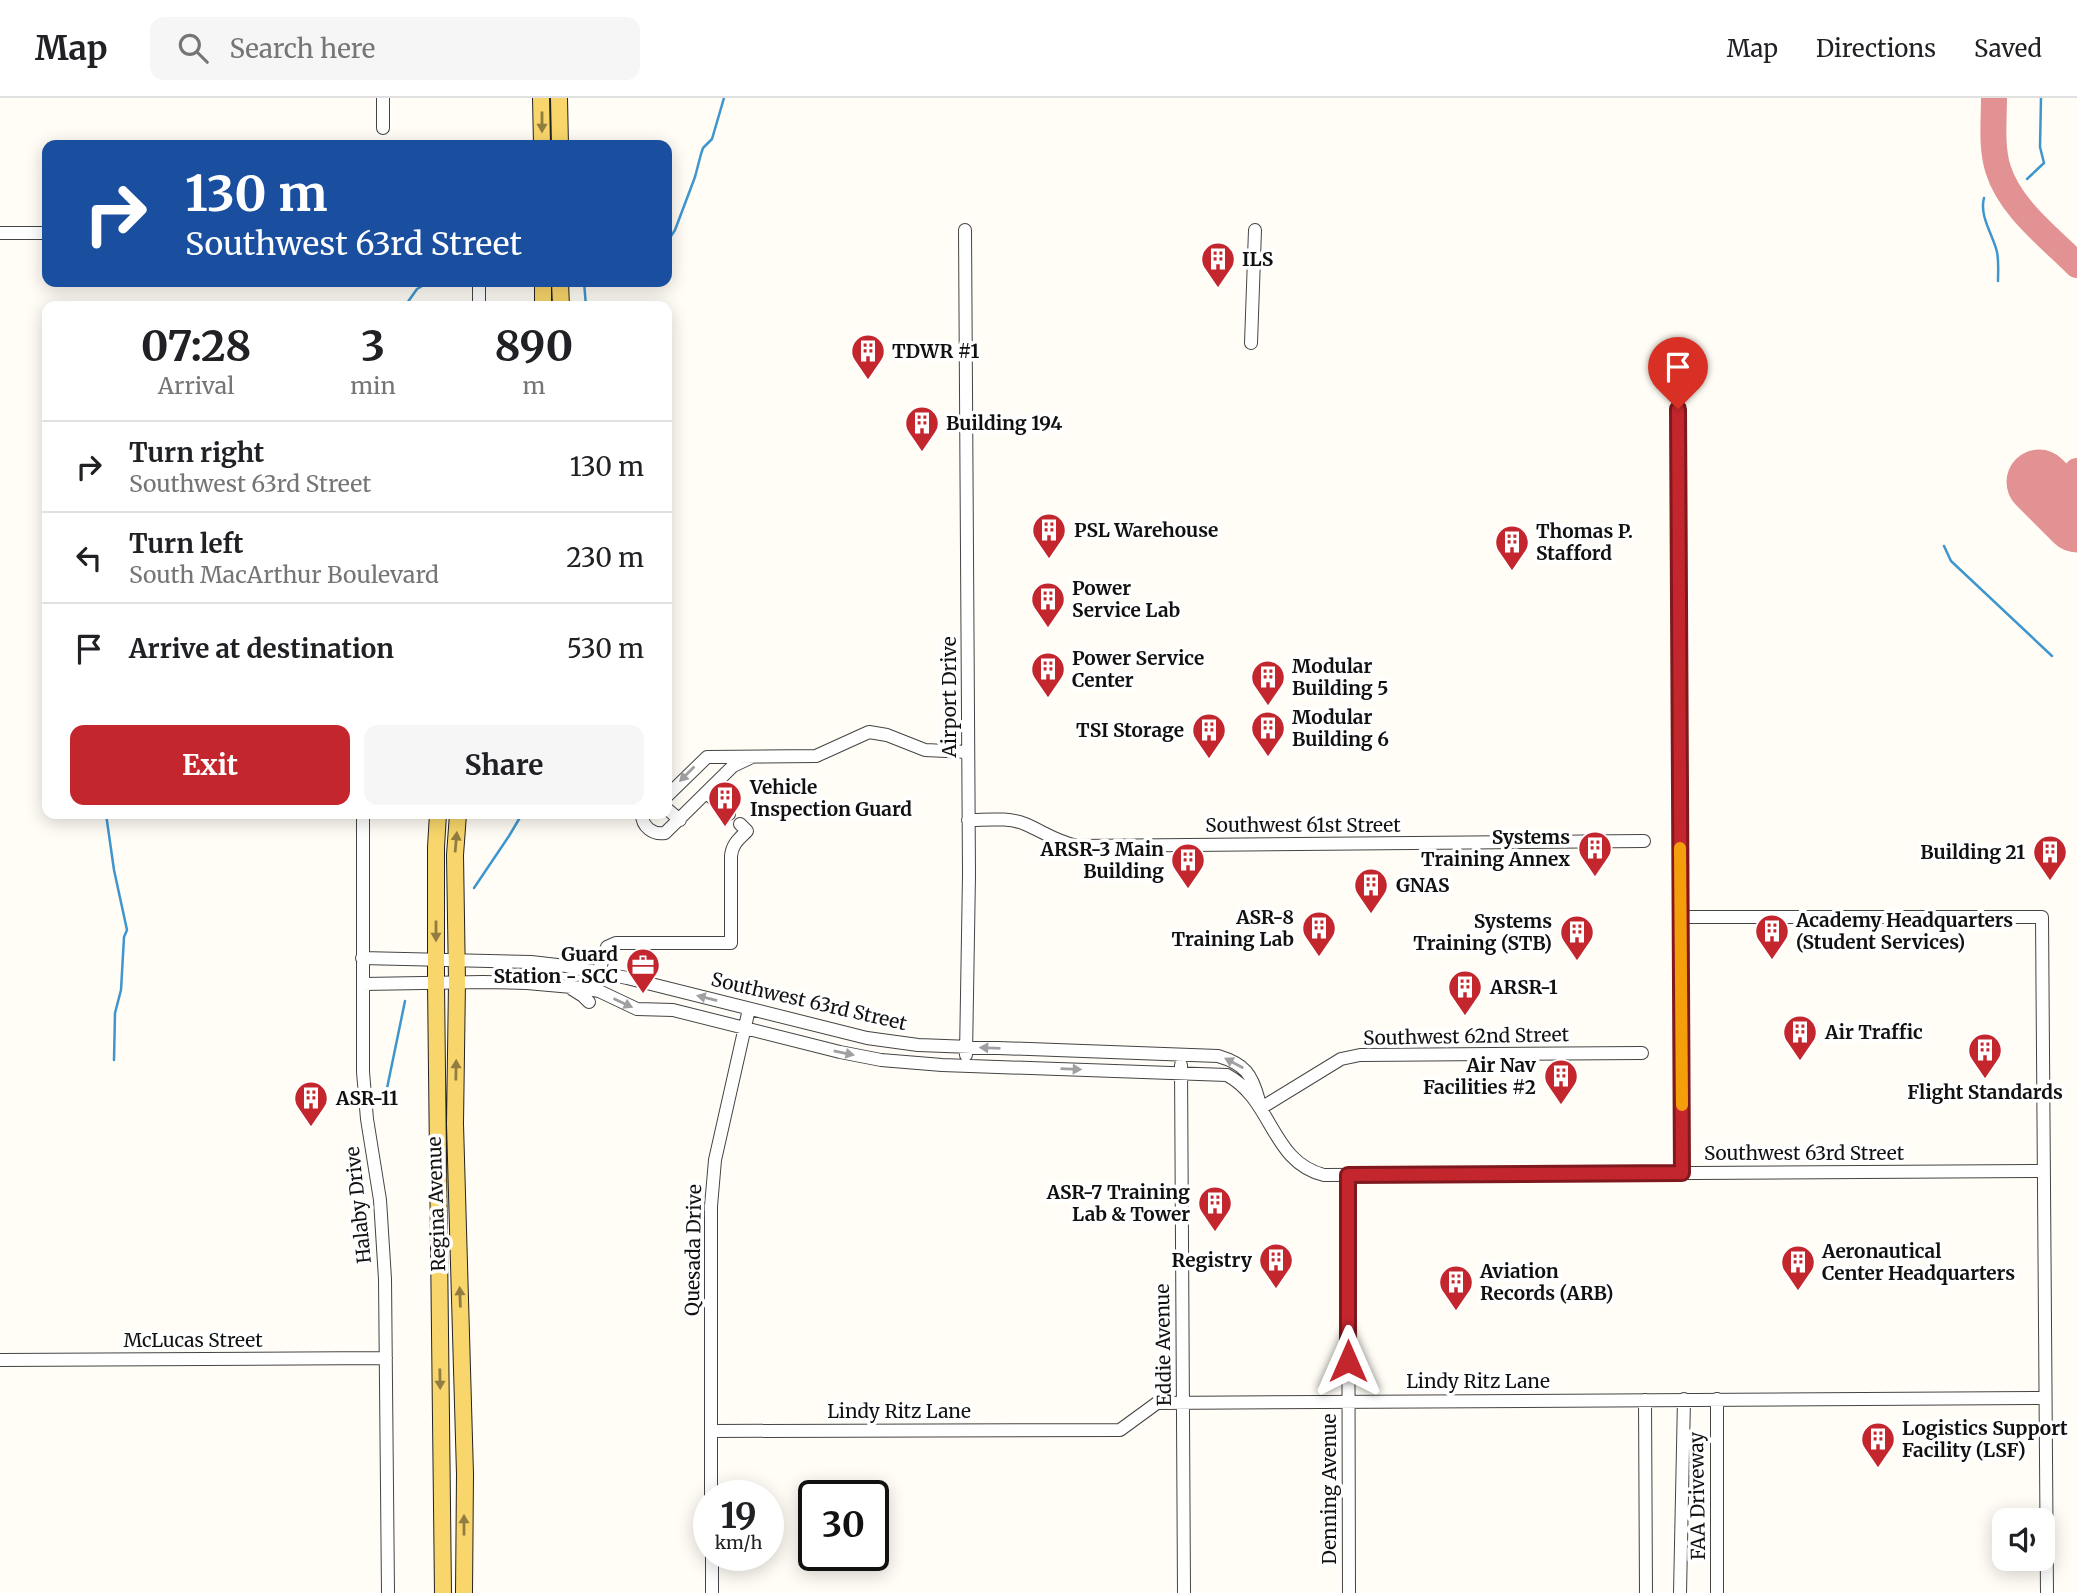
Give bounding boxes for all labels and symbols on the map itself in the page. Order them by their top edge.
one-way arrow [536,111,548,133]
building icon: ILS [1199,240,1237,289]
place label: ILS [1242,247,1273,271]
building icon: TDWR #1 [849,332,887,381]
pin [1648,337,1708,409]
place label: TDWR #1 [892,339,980,363]
building icon: Building 194 [903,404,941,453]
place label: Building 194 [946,411,1062,435]
building icon: PSL Warehouse [1030,511,1068,560]
place label: PSL Warehouse [1074,518,1218,542]
place label: Thomas P. Stafford [1536,519,1633,565]
building icon: Thomas P. Stafford [1493,523,1531,572]
place label: Power Service Lab [1072,576,1180,622]
building icon: Power Service Lab [1029,580,1067,629]
street label: Airport Drive [937,636,961,759]
place label: Power Service Center [1072,646,1204,692]
building icon: Power Service Center [1029,650,1067,699]
place label: Modular Building 5 [1292,654,1388,700]
building icon: Modular Building 5 [1249,658,1287,707]
place label: Modular Building 6 [1292,705,1389,751]
building icon: Modular Building 6 [1249,709,1287,758]
building icon: TSI Storage [1190,711,1228,760]
place label: TSI Storage [1076,718,1184,742]
one-way arrow [679,766,696,783]
place label: Vehicle Inspection Guard [749,775,912,821]
building icon: Vehicle Inspection Guard [706,779,744,828]
street label: Southwest 61st Street [1205,813,1401,837]
place label: Systems Training Annex [1421,825,1570,871]
building icon: Systems Training Annex [1576,829,1614,878]
one-way arrow [451,831,462,853]
building icon: Building 21 [2031,833,2069,882]
place label: ARSR-3 Main Building [1039,837,1164,883]
place label: Building 21 [1920,840,2025,864]
building icon: ARSR-3 Main Building [1169,841,1207,890]
building icon: GNAS [1352,866,1390,915]
place label: GNAS [1396,873,1449,897]
place label: ASR-8 Training Lab [1172,905,1294,951]
place label: Academy Headquarters (Student Services) [1795,908,2013,954]
building icon: ASR-8 Training Lab [1300,909,1338,958]
place label: Systems Training (STB) [1413,909,1552,955]
building icon: Academy Headquarters (Student Services) [1753,912,1791,961]
building icon: Systems Training (STB) [1558,913,1596,962]
one-way arrow [430,920,442,942]
place label: Guard Station - SCC [493,942,618,988]
office icon: Guard Station - SCC [624,946,662,995]
street label: Southwest 63rd Street [709,967,910,1035]
building icon: ARSR-1 [1446,968,1484,1017]
place label: ARSR-1 [1489,975,1558,999]
one-way arrow [696,992,718,1003]
one-way arrow [613,998,634,1009]
building icon: Air Traffic [1781,1013,1819,1062]
place label: Air Traffic [1824,1020,1923,1044]
street label: Southwest 62nd Street [1363,1022,1570,1050]
building icon: Flight Standards [1966,1031,2004,1080]
one-way arrow [979,1042,1001,1054]
one-way arrow [833,1047,855,1058]
place label: Air Nav Facilities #2 [1423,1053,1537,1099]
building icon: Air Nav Facilities #2 [1542,1057,1580,1106]
one-way arrow [1224,1058,1244,1070]
one-way arrow [450,1059,461,1081]
one-way arrow [1060,1064,1082,1075]
building icon: ASR-11 [292,1079,330,1128]
place label: Flight Standards [1907,1080,2063,1104]
place label: ASR-11 [335,1086,398,1110]
street label: Regina Avenue [422,1136,450,1272]
street label: Southwest 63rd Street [1704,1141,1905,1165]
street label: Halaby Drive [340,1145,376,1265]
place label: ASR-7 Training Lab & Tower [1046,1180,1190,1226]
street label: Quesada Drive [680,1184,706,1316]
building icon: ASR-7 Training Lab & Tower [1196,1184,1234,1233]
place label: Aeronautical Center Headquarters [1821,1239,2015,1285]
building icon: Registry [1257,1241,1295,1290]
building icon: Aeronautical Center Headquarters [1779,1243,1817,1292]
place label: Registry [1172,1248,1253,1272]
place label: Aviation Records (ARB) [1479,1259,1613,1305]
building icon: Aviation Records (ARB) [1437,1263,1475,1312]
street label: Eddie Avenue [1150,1283,1176,1406]
one-way arrow [454,1286,465,1308]
position arrow [1311,1324,1385,1398]
street label: McLucas Street [123,1328,263,1352]
one-way arrow [434,1368,446,1390]
street label: Lindy Ritz Lane [1406,1369,1550,1393]
street label: Lindy Ritz Lane [827,1399,971,1423]
street label: Denning Avenue [1317,1413,1341,1564]
place label: Logistics Support Facility (LSF) [1902,1416,2068,1462]
building icon: Logistics Support Facility (LSF) [1859,1420,1897,1469]
street label: FAA Driveway [1684,1432,1710,1560]
speed limit sign: 30 [798,1480,889,1571]
one-way arrow [458,1514,470,1536]

